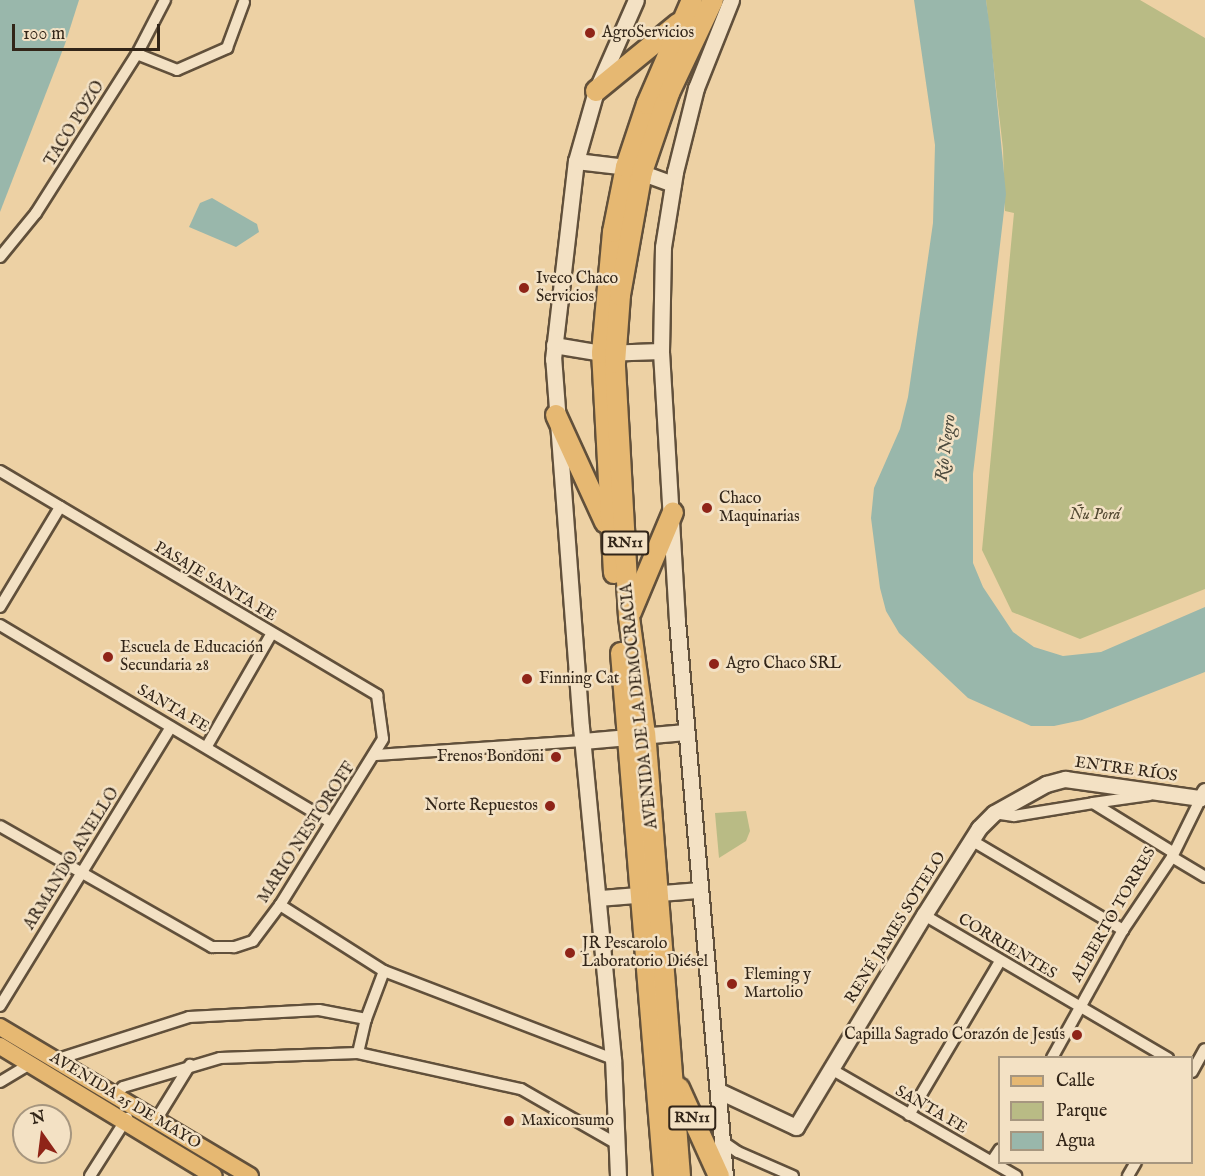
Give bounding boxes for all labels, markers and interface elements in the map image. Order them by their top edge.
scale bar [15,12,164,50]
text: 100 m [23,23,65,46]
place label: AgroServicios [602,23,694,43]
marker: AgroServicios [583,26,597,40]
street label: TACO POZO [41,78,109,170]
place label: Iveco Chaco Servicios [536,269,618,307]
marker: Iveco Chaco Servicios [517,281,531,295]
water label: Río Negro [932,413,962,483]
place label: Chaco Maquinarias [719,489,800,527]
marker: Chaco Maquinarias [700,501,714,515]
park label: Ñu Porá [1070,505,1120,525]
road number: RN11 [601,531,649,555]
street label: PASAJE SANTA FE [150,538,280,626]
street label: AVENIDA DE LA DEMOCRACIA [618,582,662,830]
place label: Escuela de Educación Secundaria 28 [120,638,263,676]
marker: Escuela de Educación Secundaria 28 [101,650,115,664]
place label: Agro Chaco SRL [726,654,841,674]
marker: Agro Chaco SRL [707,657,721,671]
place label: Finning Cat [539,669,619,689]
marker: Finning Cat [520,672,534,686]
street label: SANTA FE [134,681,212,737]
place label: Frenos Bondoni [437,747,544,767]
marker: Frenos Bondoni [549,750,563,764]
street label: ENTRE RÍOS [1073,753,1179,787]
street label: MARIO NESTOROFF [254,759,360,907]
street label: ARMANDO ANELLO [20,784,124,934]
place label: Norte Repuestos [425,796,538,816]
marker: Norte Repuestos [543,799,557,813]
street label: ALBERTO TORRES [1068,844,1160,986]
street label: RENÉ JAMES SOTELO [841,849,951,1007]
street label: CORRIENTES [954,910,1060,984]
place label: JR Pescarolo Laboratorio Diésel [582,934,708,972]
marker: JR Pescarolo Laboratorio Diésel [563,946,577,960]
place label: Fleming y Martolio [744,965,811,1003]
marker: Fleming y Martolio [725,977,739,991]
place label: Capilla Sagrado Corazón de Jesús [844,1025,1065,1045]
marker: Capilla Sagrado Corazón de Jesús [1070,1028,1084,1042]
street label: AVENIDA 25 DE MAYO [46,1048,204,1154]
legend [998,1056,1193,1164]
text: Calle [1056,1070,1095,1093]
street label: SANTA FE [892,1082,970,1138]
text: Parque [1056,1100,1107,1123]
north arrow [12,1104,72,1164]
road number: RN11 [668,1106,716,1130]
text: N [29,1107,47,1130]
place label: Maxiconsumo [521,1111,614,1131]
marker: Maxiconsumo [502,1114,516,1128]
text: Agua [1056,1130,1095,1153]

